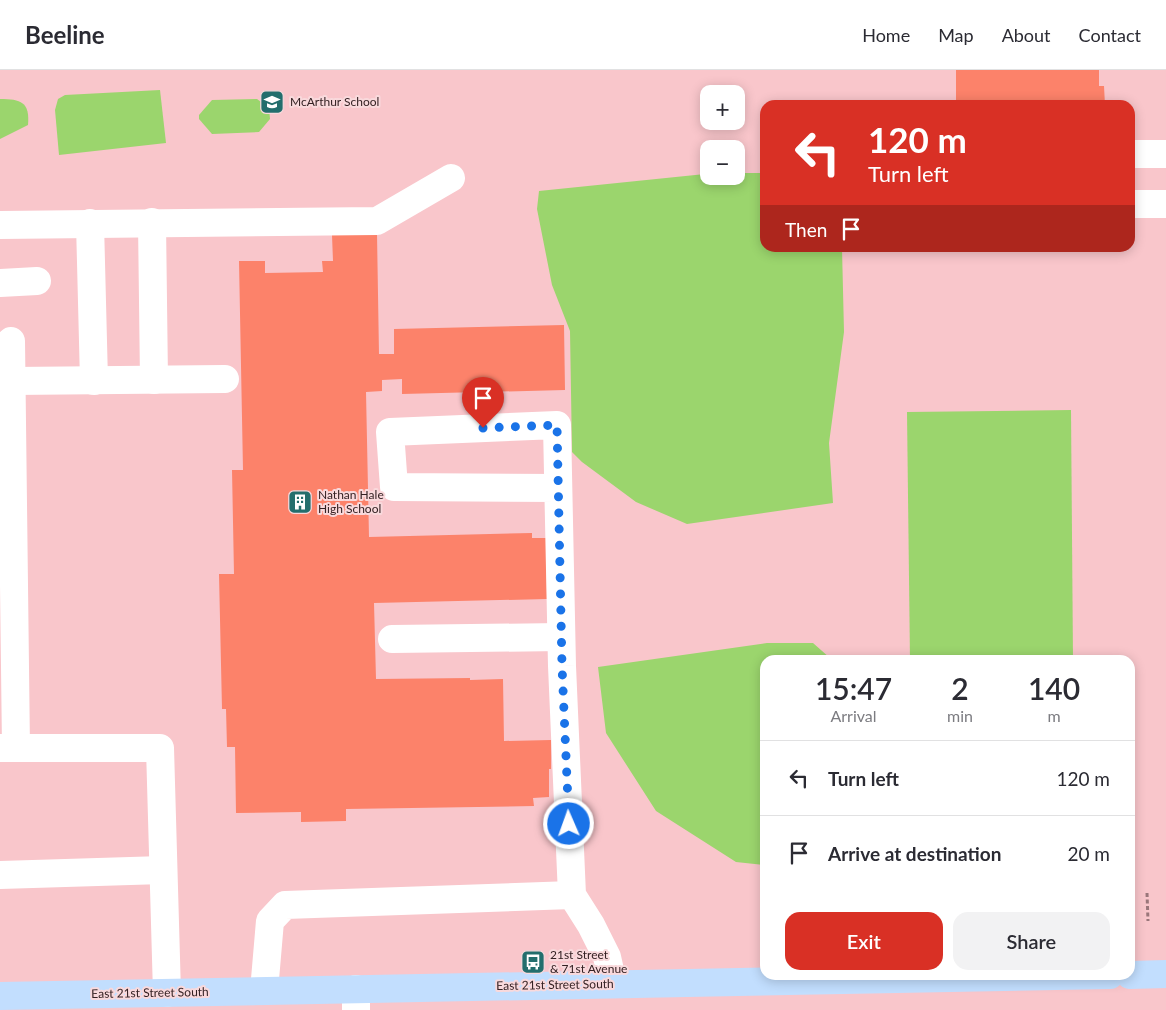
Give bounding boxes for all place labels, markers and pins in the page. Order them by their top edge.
school or university icon: McArthur School [259,89,285,115]
place label: McArthur School [290,94,379,109]
pin [462,377,504,428]
place label: Nathan Hale High School [318,487,384,516]
building icon: Nathan Hale High School [287,489,313,515]
place label: 21st Street & 71st Avenue [550,947,627,976]
bus stop icon: 21st Street & 71st Avenue [520,949,546,975]

